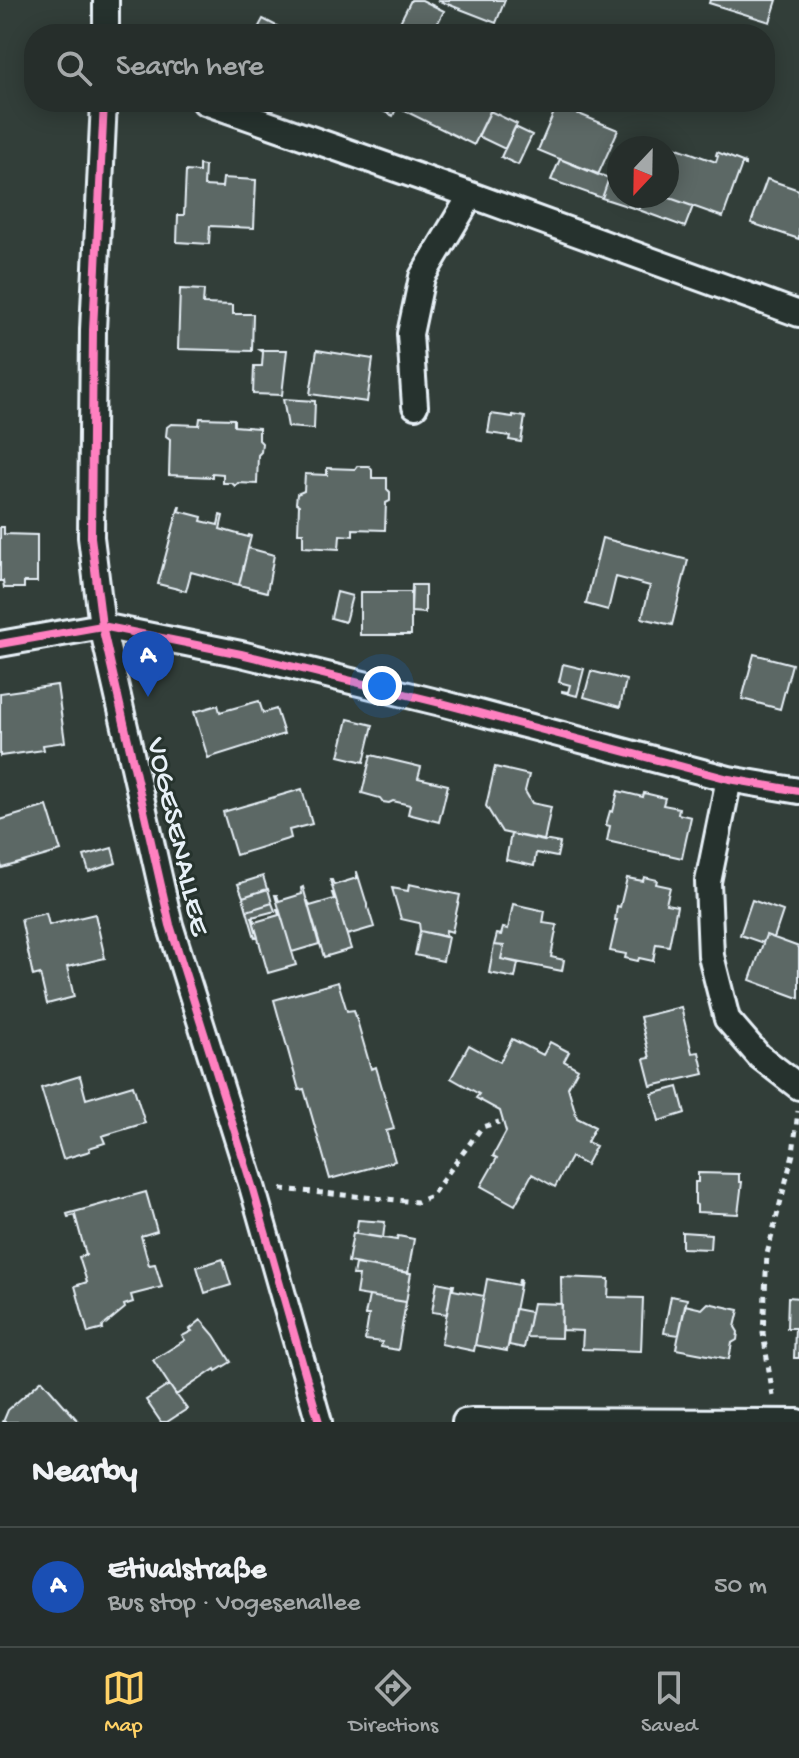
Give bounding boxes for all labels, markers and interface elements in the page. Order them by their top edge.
search box [24,24,775,112]
icon: search [52,46,96,90]
text: Search here [116,51,264,86]
north arrow [607,136,679,208]
pin: A [122,631,174,697]
your location [362,666,402,706]
street label: VOGESENALLEE [136,734,216,940]
text: Nearby [32,1454,137,1494]
text: Etivalstraße [108,1554,266,1589]
text: A [50,1572,66,1603]
text: 50 m [714,1572,767,1603]
text: Bus stop · Vogesenallee [108,1589,360,1620]
tab: Map [102,1666,146,1740]
tab: Directions [349,1666,438,1740]
tab: Saved [641,1666,697,1740]

